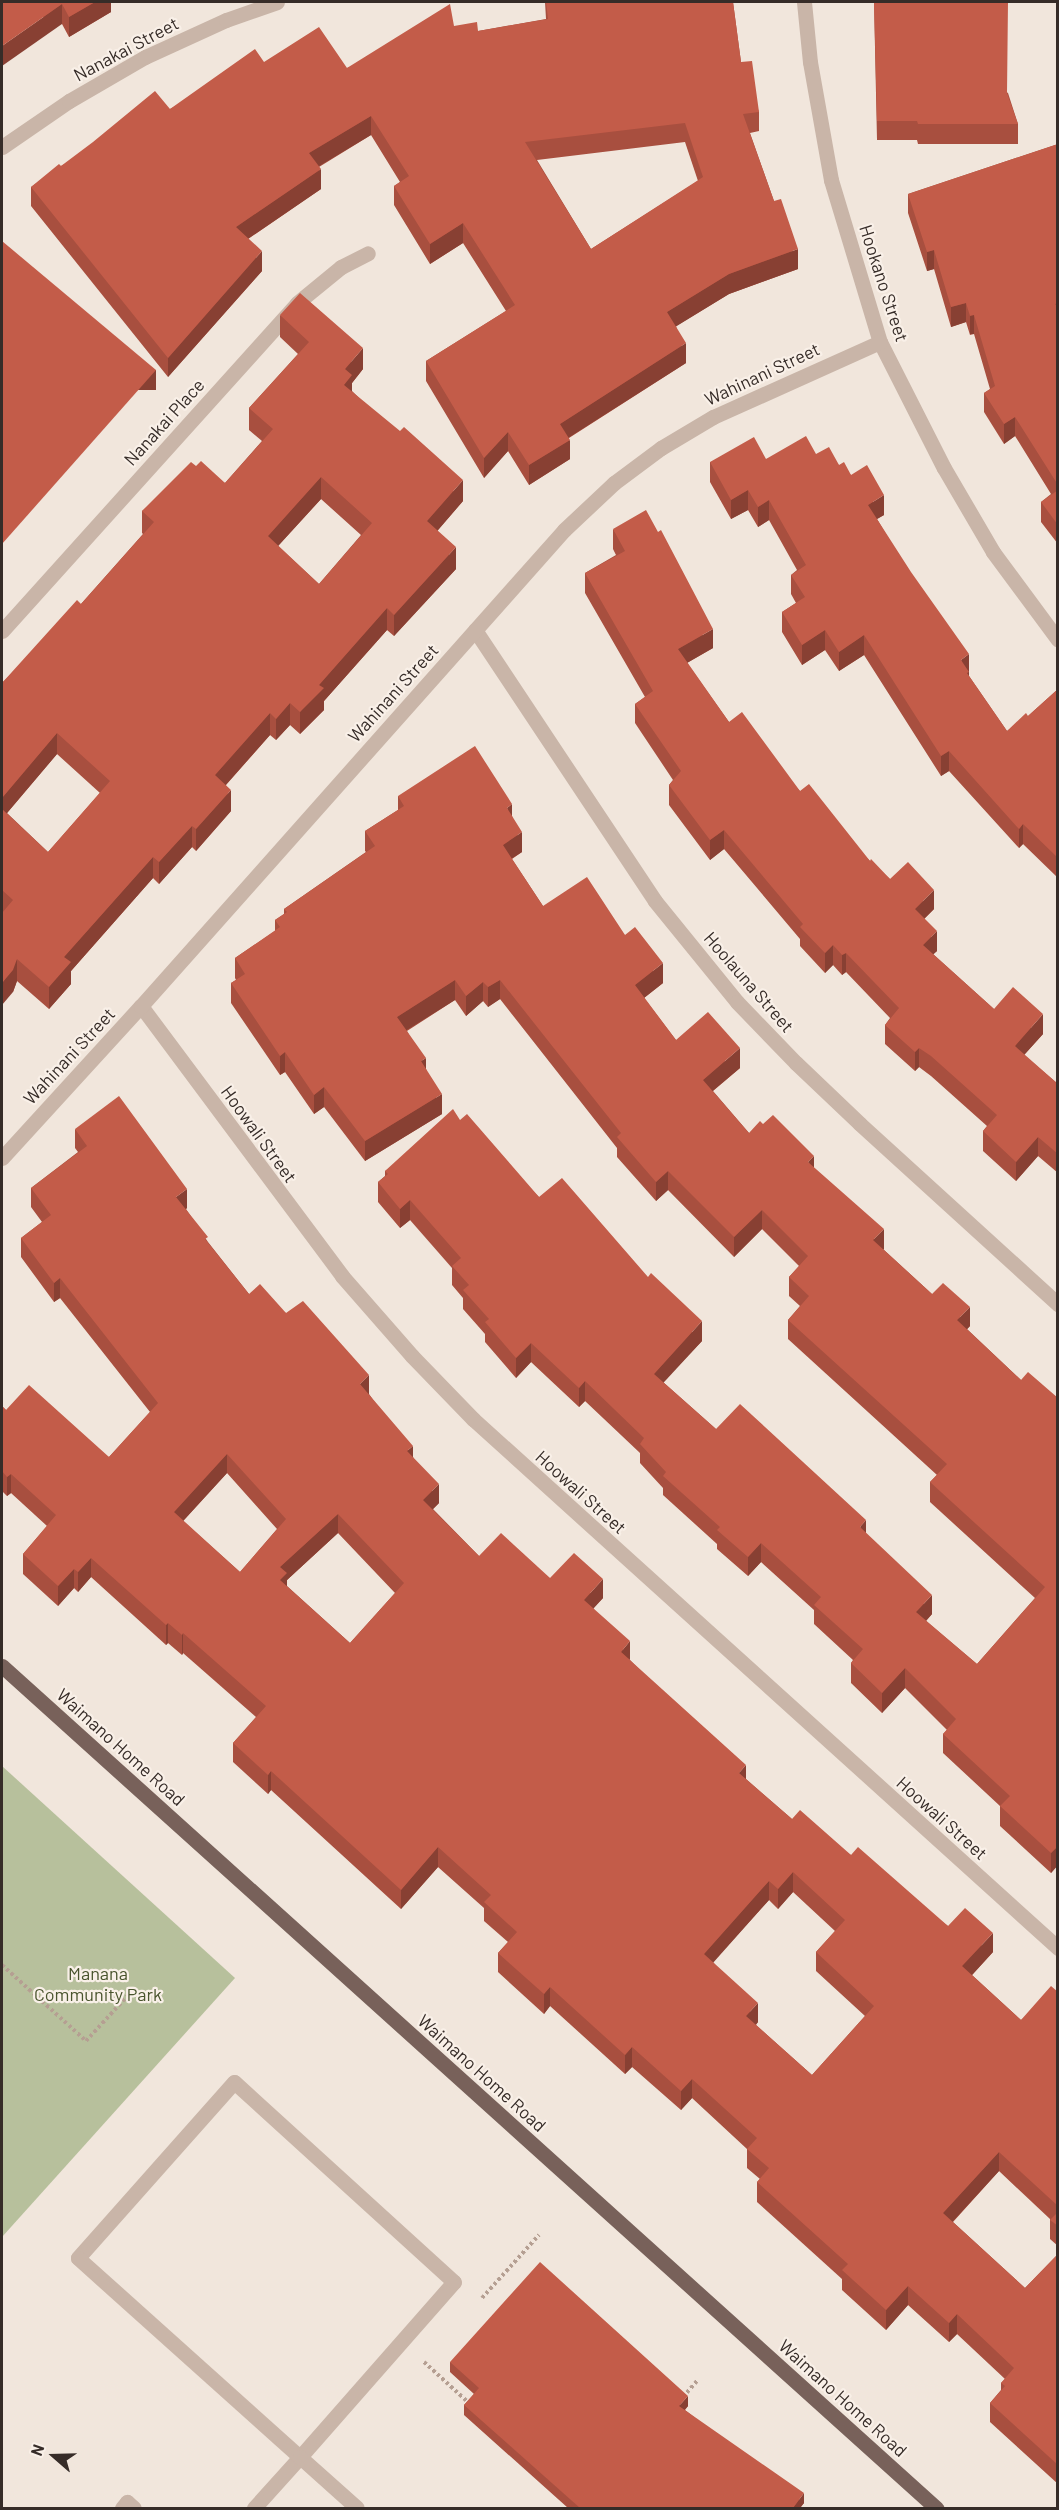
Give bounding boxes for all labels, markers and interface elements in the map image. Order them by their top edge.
street label: Nanakai Street [70,12,182,86]
street label: Hookano Street [855,222,913,344]
street label: Wahinani Street [701,338,823,410]
street label: Nanakai Place [119,374,209,470]
street label: Wahinani Street [343,640,443,746]
street label: Hoolauna Street [700,927,798,1037]
street label: Wahinani Street [19,1003,119,1109]
street label: Hoowali Street [217,1081,301,1187]
street label: Hoowali Street [531,1446,631,1538]
street label: Waimano Home Road [52,1684,190,1810]
street label: Hoowali Street [892,1772,992,1864]
park label: Manana Community Park [34,1963,162,2006]
street label: Waimano Home Road [413,2010,551,2136]
street label: Waimano Home Road [774,2335,912,2461]
north arrow [24,2426,84,2486]
text: N [26,2441,47,2458]

